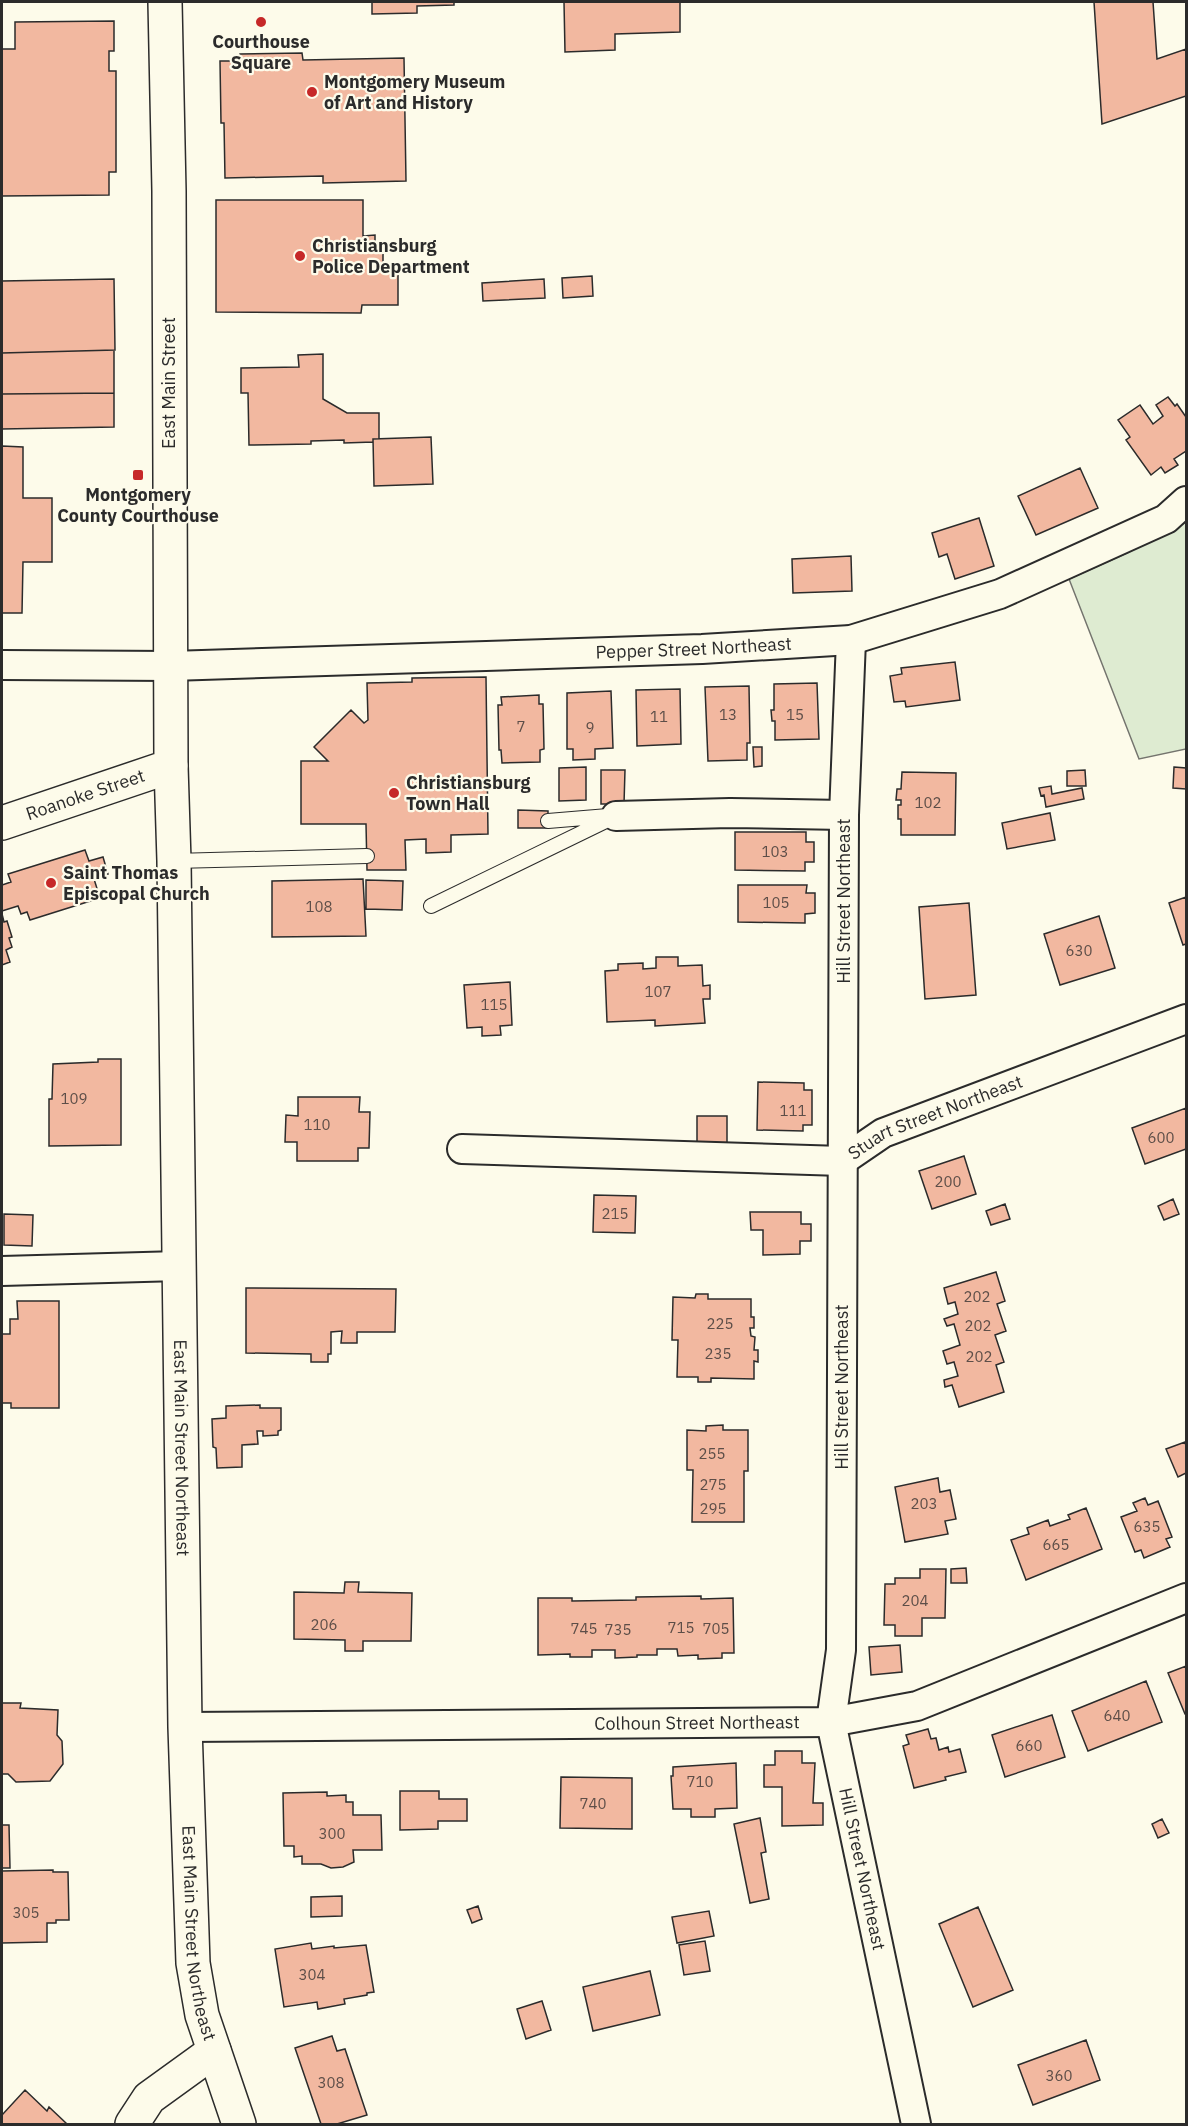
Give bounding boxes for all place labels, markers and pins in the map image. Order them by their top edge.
marker: Courthouse Square [254,15,268,29]
place label: Courthouse Square [212,30,310,74]
place label: Montgomery Museum of Art and History [324,70,505,114]
marker: Montgomery Museum of Art and History [305,85,319,99]
place label: Christiansburg Police Department [312,234,470,278]
marker: Christiansburg Police Department [293,249,307,263]
marker: Montgomery County Courthouse [131,468,145,482]
place label: Montgomery County Courthouse [57,483,219,527]
place label: Christiansburg Town Hall [406,771,531,815]
marker: Christiansburg Town Hall [387,786,401,800]
place label: Saint Thomas Episcopal Church [63,861,210,905]
marker: Saint Thomas Episcopal Church [44,876,58,890]

